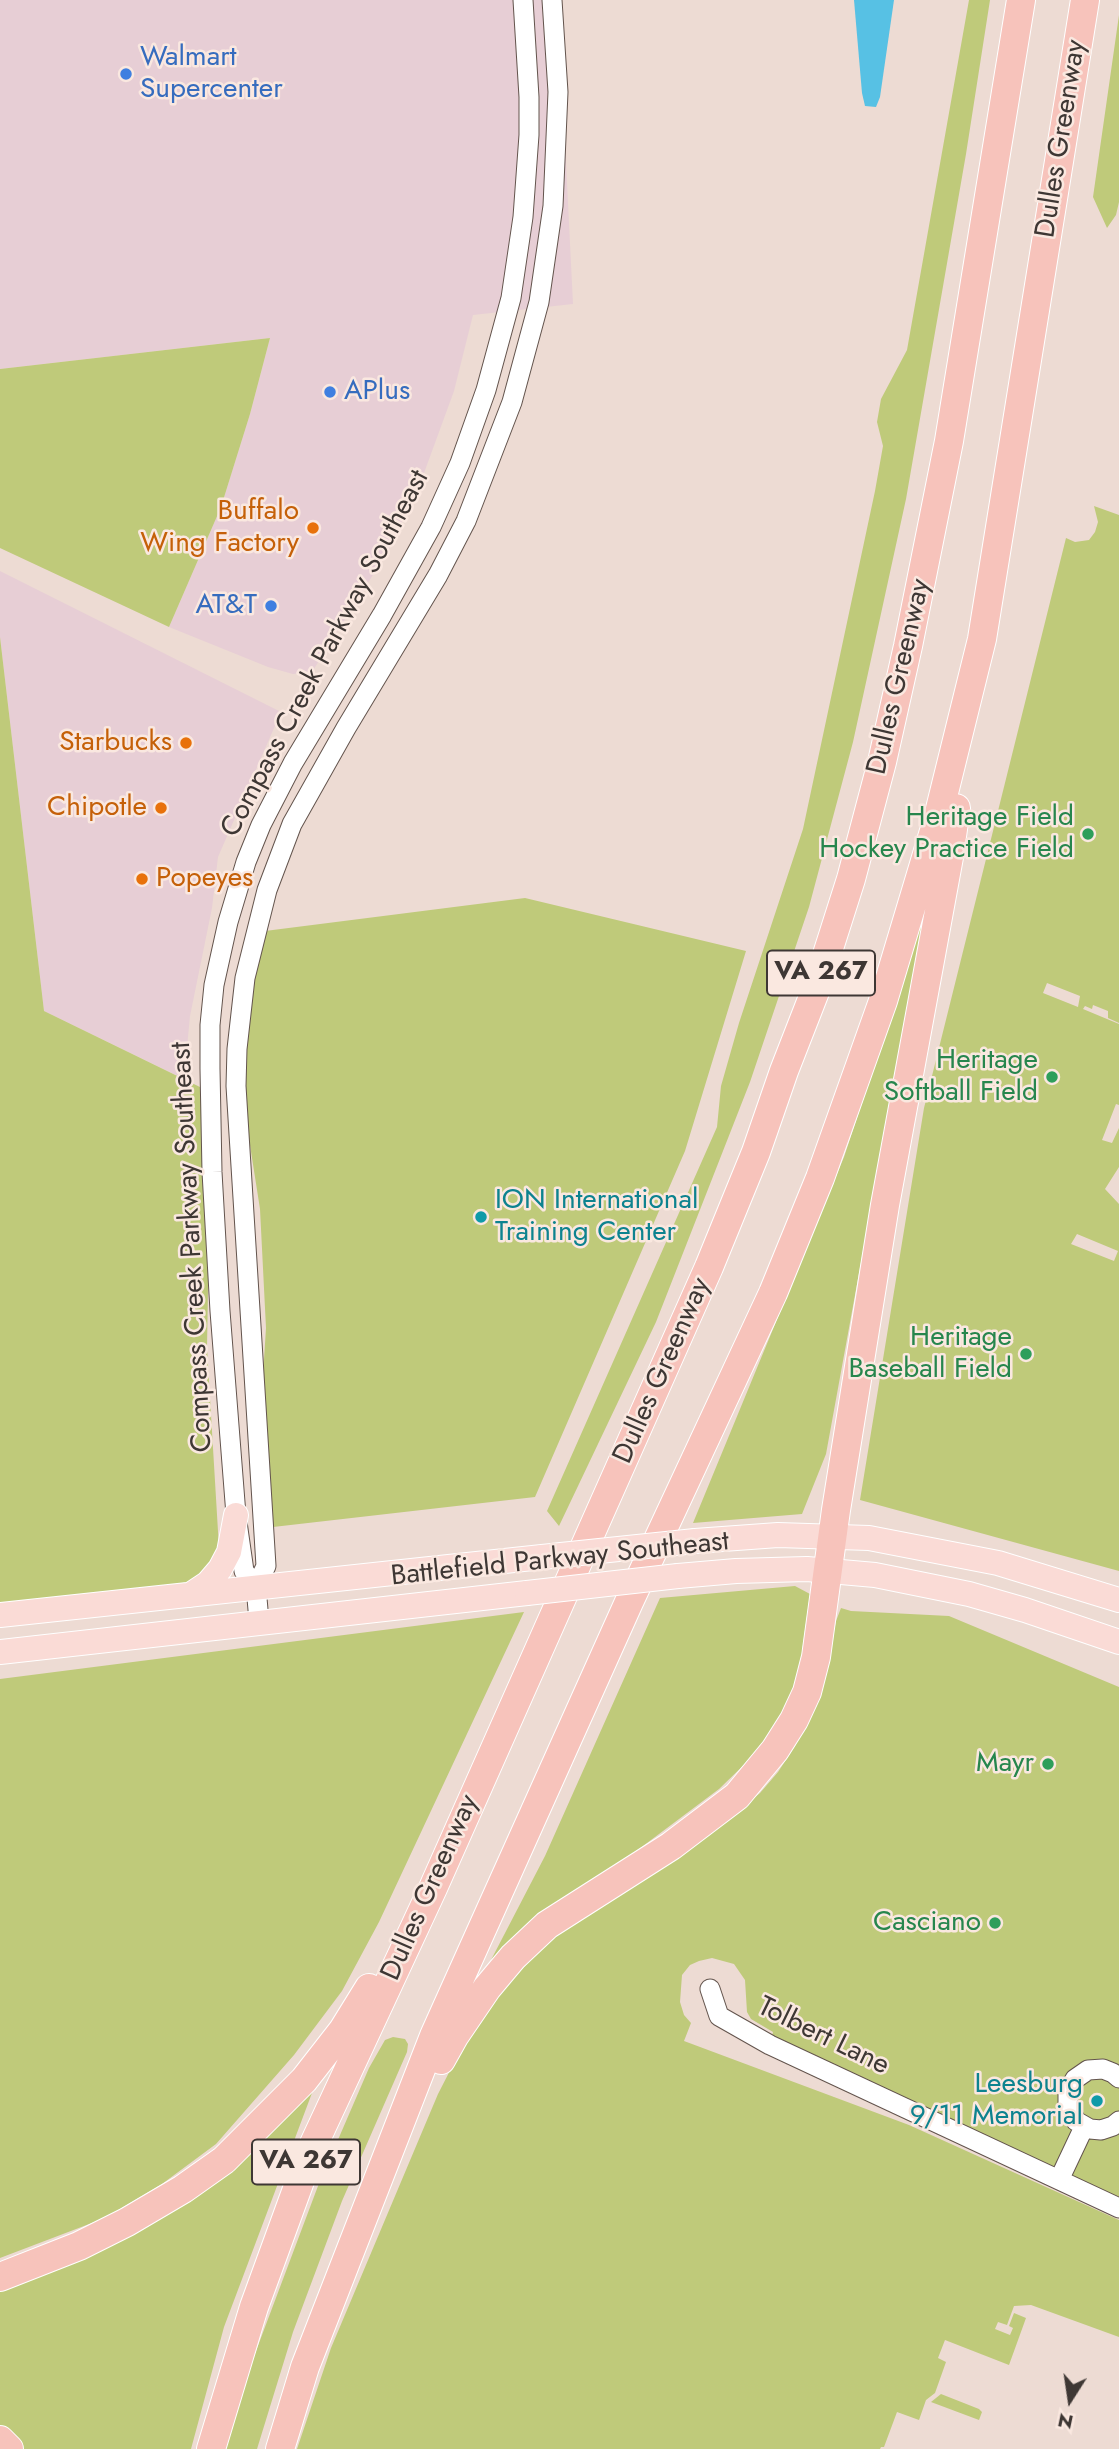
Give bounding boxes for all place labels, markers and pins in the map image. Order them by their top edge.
place label: Walmart Supercenter [140,41,283,107]
marker: Walmart Supercenter [118,66,134,82]
place label: APlus [344,375,410,409]
marker: APlus [322,384,338,400]
place label: Buffalo Wing Factory [140,495,299,561]
marker: Buffalo Wing Factory [305,520,321,536]
place label: AT&T [196,589,257,623]
marker: AT&T [263,598,279,614]
place label: Starbucks [59,726,172,760]
marker: Starbucks [178,735,194,751]
place label: Chipotle [47,791,147,825]
marker: Chipotle [153,800,169,816]
place label: Heritage Field Hockey Practice Field [819,801,1074,867]
marker: Heritage Field Hockey Practice Field [1080,826,1096,842]
place label: Popeyes [156,862,253,896]
marker: Popeyes [134,871,150,887]
place label: Heritage Softball Field [884,1044,1038,1110]
marker: Heritage Softball Field [1044,1069,1060,1085]
place label: ION International Training Center [495,1184,698,1250]
marker: ION International Training Center [473,1209,489,1225]
place label: Heritage Baseball Field [848,1321,1012,1387]
marker: Heritage Baseball Field [1018,1346,1034,1362]
place label: Mayr [976,1747,1034,1781]
marker: Mayr [1040,1756,1056,1772]
place label: Casciano [873,1906,981,1940]
marker: Casciano [987,1915,1003,1931]
place label: Leesburg 9/11 Memorial [910,2068,1083,2134]
marker: Leesburg 9/11 Memorial [1089,2093,1105,2109]

